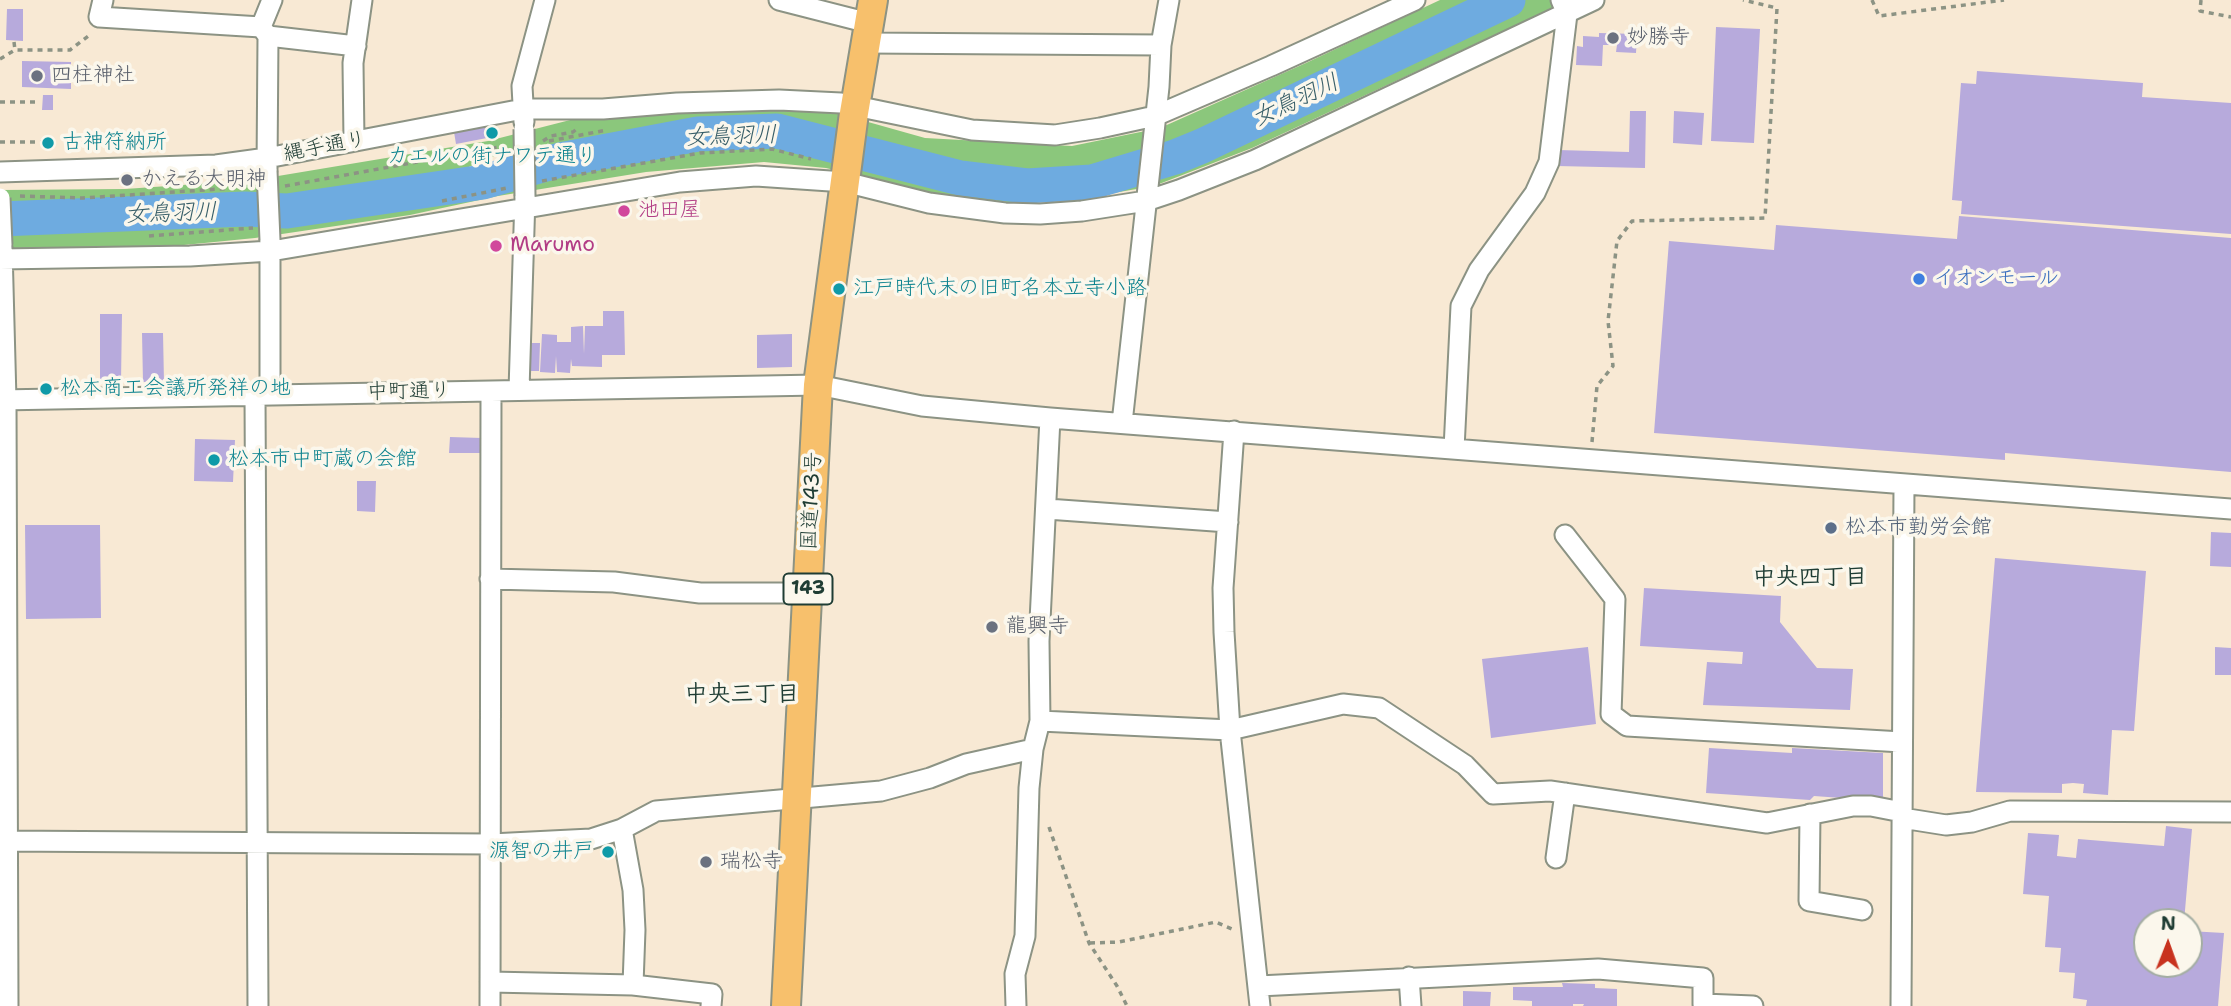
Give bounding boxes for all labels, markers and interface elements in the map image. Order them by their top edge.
place label: 妙勝寺 [1627,25,1690,51]
marker: 妙勝寺 [1605,30,1621,46]
place label: 四柱神社 [51,63,135,89]
marker: 四柱神社 [29,68,45,84]
water label: 女鳥羽川 [1248,69,1344,133]
water label: 女鳥羽川 [685,122,777,152]
marker: カエルの街ナワテ通り [484,125,500,141]
street label: 縄手通り [281,127,369,167]
place label: 古神符納所 [62,130,167,156]
marker: 古神符納所 [40,135,56,151]
place label: カエルの街ナワテ通り [387,144,597,170]
place label: かえる大明神 [141,167,267,193]
marker: かえる大明神 [119,172,135,188]
place label: 池田屋 [638,198,701,224]
water label: 女鳥羽川 [125,199,217,229]
marker: 池田屋 [616,203,632,219]
place label: Marumo [510,233,595,259]
marker: Marumo [488,238,504,254]
place label: イオンモール [1933,266,2059,292]
marker: イオンモール [1911,271,1927,287]
place label: 江戸時代末の旧町名本立寺小路 [853,276,1147,302]
marker: 江戸時代末の旧町名本立寺小路 [831,281,847,297]
place label: 松本商工会議所発祥の地 [60,376,291,402]
street label: 中町通り [367,379,451,405]
marker: 松本商工会議所発祥の地 [38,381,54,397]
place label: 松本市中町蔵の会館 [228,447,417,473]
street label: 国道143号 [797,451,827,551]
marker: 松本市中町蔵の会館 [206,452,222,468]
place label: 松本市勤労会館 [1845,515,1992,541]
marker: 松本市勤労会館 [1823,520,1839,536]
district label: 中央四丁目 [1753,564,1867,592]
road number: 143 [784,574,832,604]
place label: 龍興寺 [1006,614,1069,640]
marker: 龍興寺 [984,619,1000,635]
district label: 中央三丁目 [685,681,799,709]
place label: 源智の井戸 [489,839,594,865]
marker: 源智の井戸 [600,844,616,860]
place label: 瑞松寺 [720,849,783,875]
marker: 瑞松寺 [698,854,714,870]
north arrow [2133,908,2203,978]
text: N [2161,911,2176,936]

